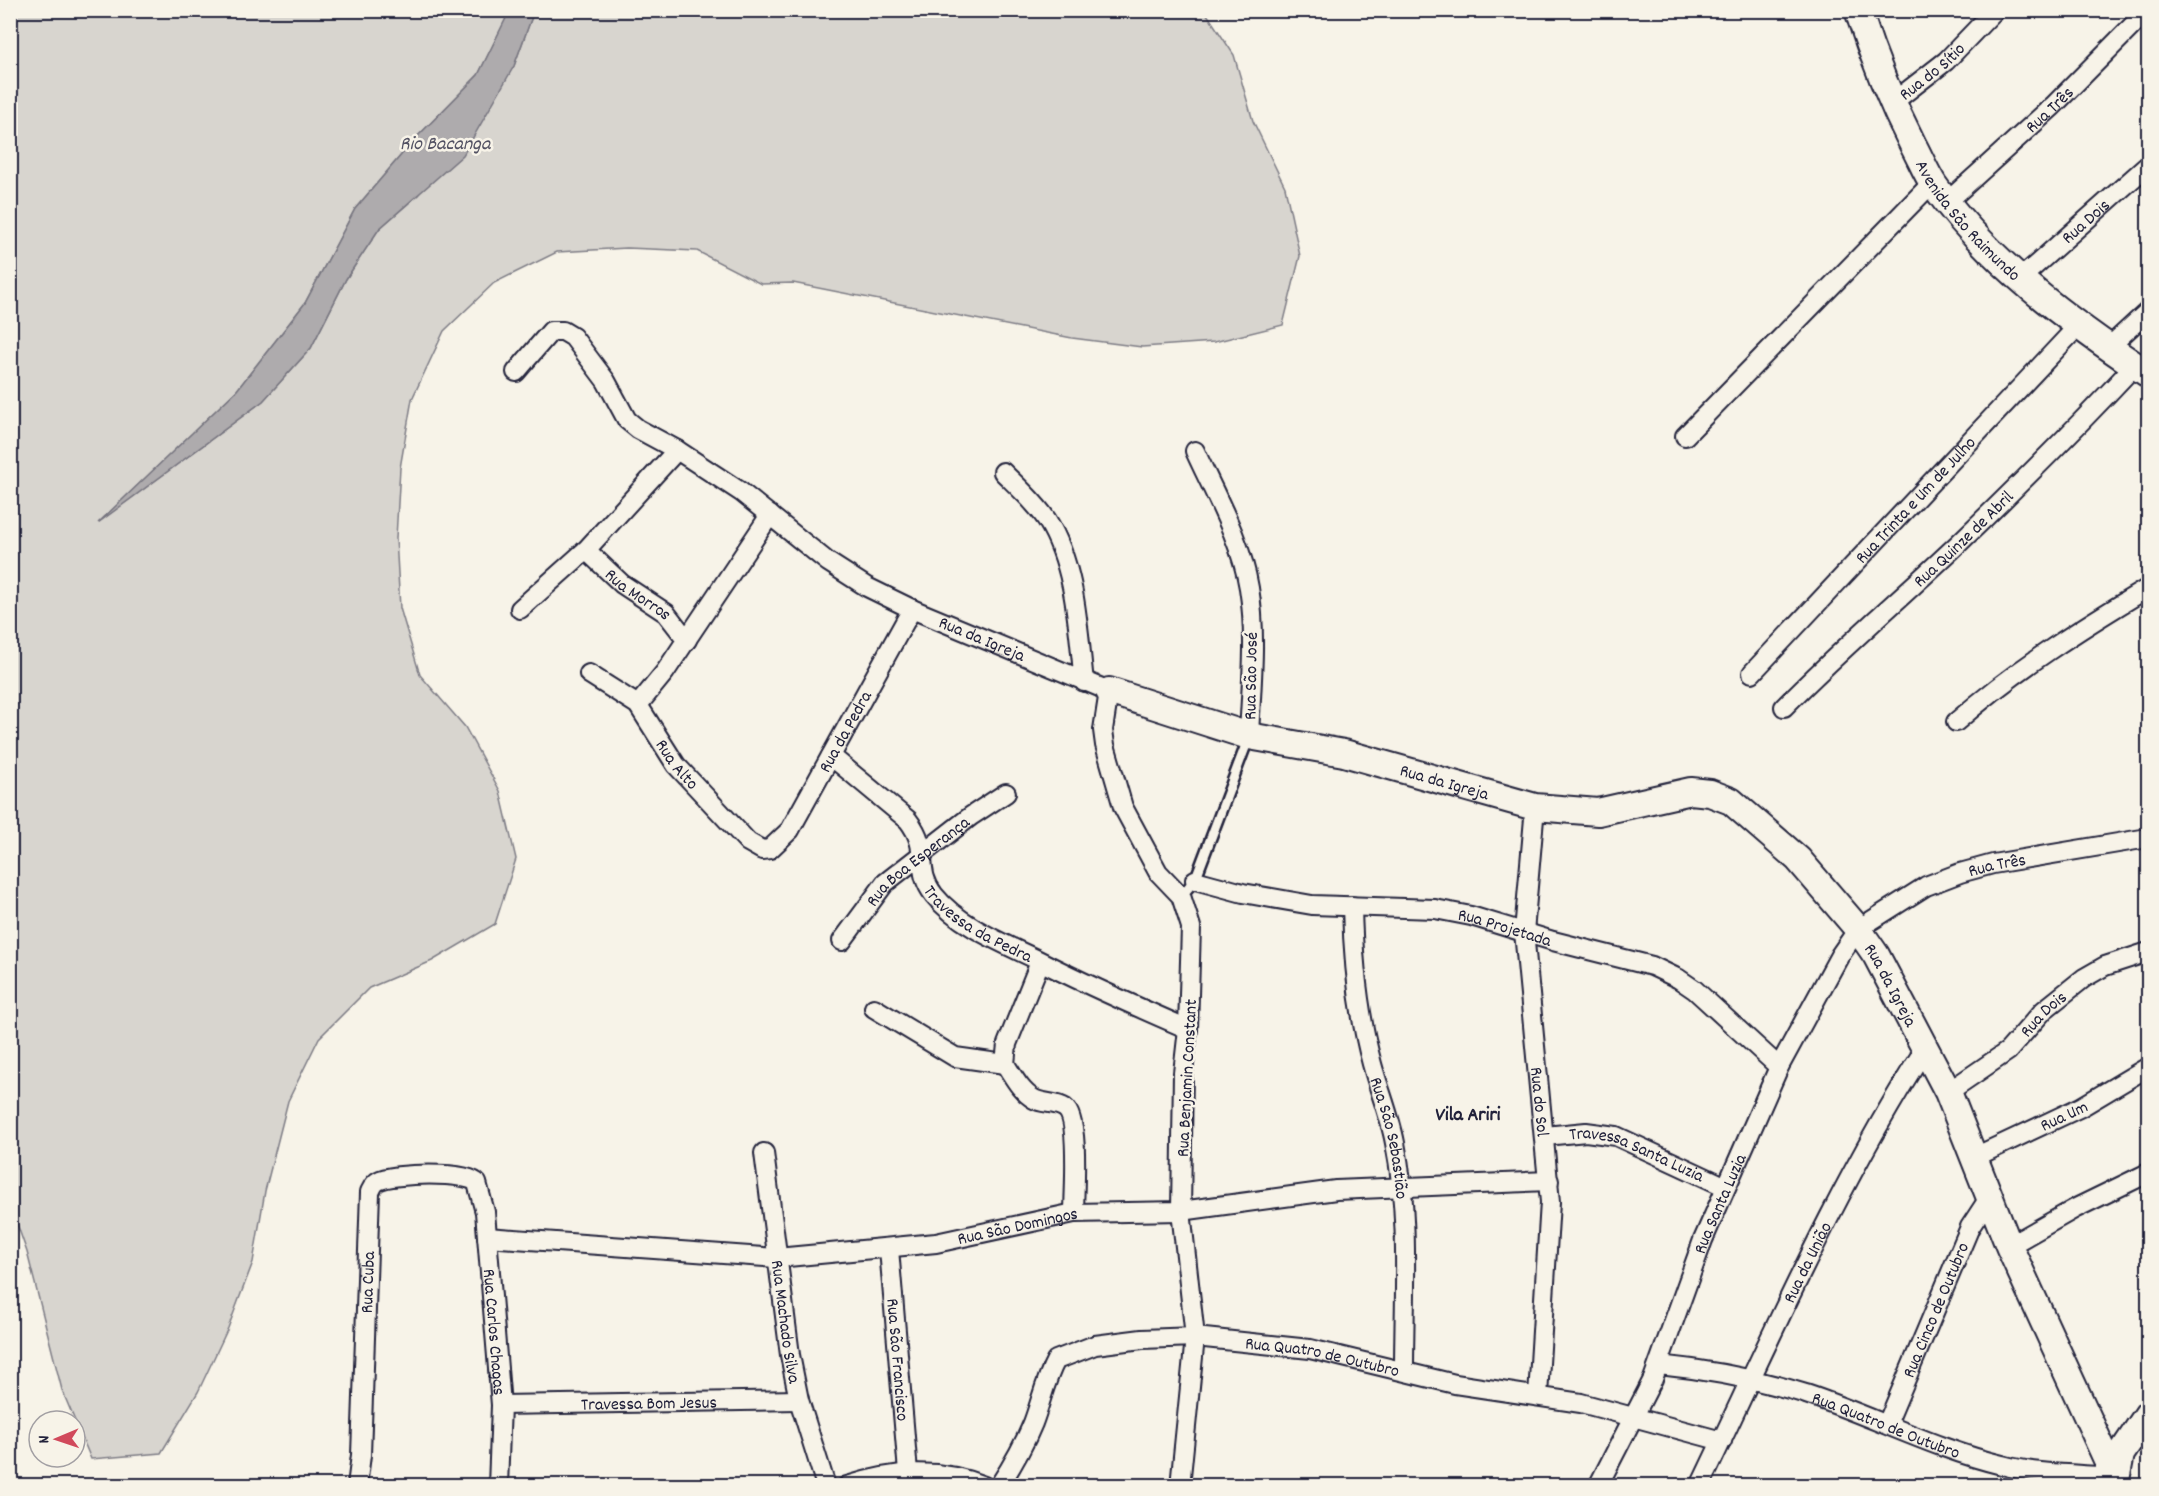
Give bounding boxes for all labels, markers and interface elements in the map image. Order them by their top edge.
street label: Rua do Sítio [1895,38,1972,108]
street label: Rua Três [2021,82,2081,140]
water label: Rio Bacanga [400,131,492,159]
street label: Avenida São Raimundo [1907,157,2025,288]
street label: Rua Dois [2057,194,2117,251]
street label: Rua Trinta e Um de Julho [1851,432,1983,570]
street label: Rua Quinze de Abril [1909,486,2021,594]
street label: Rua Morros [598,564,677,626]
street label: Rua da Igreja [934,611,1029,670]
street label: Rua São José [1239,632,1266,720]
street label: Rua da Pedra [814,687,880,778]
street label: Rua Alto [648,735,703,796]
street label: Rua da Igreja [1396,759,1492,808]
street label: Rua Boa Esperança [862,811,976,913]
street label: Rua Três [1966,849,2028,885]
street label: Travessa da Pedra [916,881,1036,971]
street label: Rua Projetada [1456,904,1555,955]
street label: Rua da Igreja [1857,939,1922,1032]
street label: Rua Dois [2015,986,2073,1044]
street label: Rua Benjamin Constant [1172,998,1205,1158]
street label: Rua do Sol [1522,1066,1554,1139]
street label: Rua São Sebastião [1362,1074,1413,1200]
street label: Rua Um [2037,1095,2093,1139]
district label: Vila Ariri [1435,1102,1501,1130]
street label: Travessa Santa Luzia [1568,1122,1708,1190]
street label: Rua Santa Luzia [1689,1150,1755,1258]
street label: Rua São Domingos [955,1203,1078,1253]
street label: Rua da União [1778,1218,1840,1308]
street label: Rua Cinco de Outubro [1898,1239,1977,1382]
street label: Rua Cuba [356,1250,383,1314]
street label: Rua Machado Silva [763,1259,805,1386]
street label: Rua Carlos Chagas [475,1268,510,1396]
street label: Rua São Francisco [878,1297,914,1422]
street label: Rua Quatro de Outubro [1244,1332,1402,1385]
street label: Rua Quatro de Outubro [1808,1387,1963,1467]
street label: Travessa Bom Jesus [581,1391,717,1419]
north arrow [27,1409,87,1469]
text: N [33,1435,56,1444]

